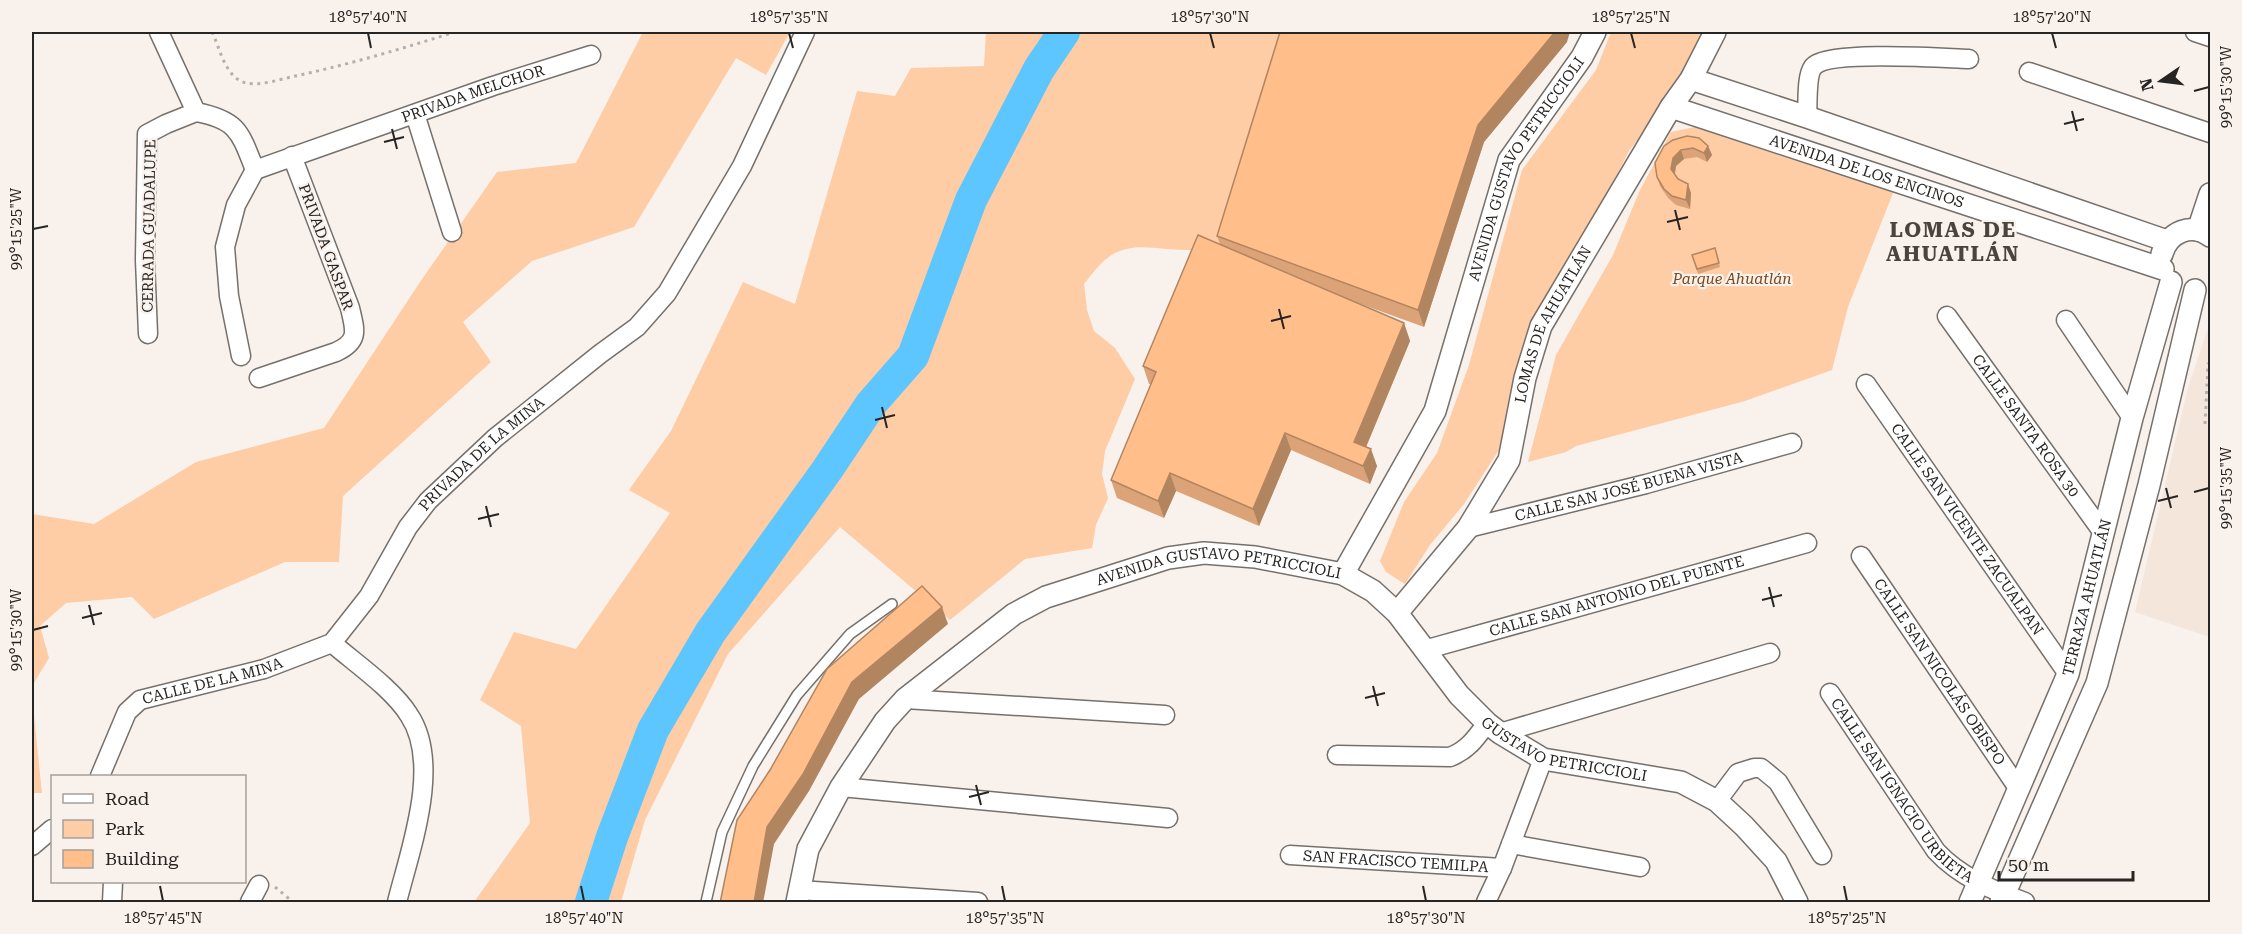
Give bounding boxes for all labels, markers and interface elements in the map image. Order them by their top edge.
text: 18°57'40"N [328,8,408,26]
text: 18°57'35"N [749,8,829,26]
text: 18°57'30"N [1170,8,1250,26]
text: 18°57'25"N [1591,8,1671,26]
text: 18°57'20"N [2012,8,2092,26]
text: 99°15'30"W [2217,45,2235,128]
north arrow [2131,51,2191,111]
street label: AVENIDA GUSTAVO PETRICCIOLI [1465,54,1588,283]
street label: PRIVADA MELCHOR [399,61,547,127]
text: N [2136,76,2158,93]
street label: AVENIDA DE LOS ENCINOS [1767,131,1966,212]
street label: CERRADA GUADALUPE [138,139,160,313]
street label: PRIVADA GASPAR [295,181,357,313]
text: 99°15'25"W [7,187,25,270]
district label: LOMAS DE AHUATLÁN [1886,218,2020,266]
street label: LOMAS DE AHUATLÁN [1511,243,1595,404]
park label: Parque Ahuatlán [1671,270,1792,288]
street label: CALLE SANTA ROSA 30 [1969,351,2083,500]
street label: PRIVADA DE LA MINA [415,393,548,514]
street label: CALLE SAN VICENTE ZACUALPAN [1887,420,2047,639]
text: 99°15'35"W [2217,446,2235,529]
street label: CALLE SAN JOSÉ BUENA VISTA [1513,448,1745,525]
street label: TERRAZA AHUATLÁN [2059,517,2115,678]
street label: AVENIDA GUSTAVO PETRICCIOLI [1094,543,1343,589]
street label: CALLE SAN ANTONIO DEL PUENTE [1487,552,1746,640]
street label: CALLE SAN NICOLÁS OBISPO [1870,575,2009,769]
text: 99°15'30"W [7,588,25,671]
street label: CALLE DE LA MINA [140,654,286,708]
street label: CALLE SAN IGNACIO URBIETA [1827,695,1977,887]
street label: GUSTAVO PETRICCIOLI [1478,713,1648,785]
legend [51,775,246,883]
text: Road [105,788,150,809]
text: Park [105,818,145,839]
scale bar [1999,844,2132,882]
street label: SAN FRACISCO TEMILPA [1303,847,1490,876]
text: Building [105,848,179,869]
text: 50 m [2008,854,2049,875]
text: 18°57'45"N [123,909,203,927]
text: 18°57'40"N [544,909,624,927]
text: 18°57'35"N [965,909,1045,927]
text: 18°57'30"N [1386,909,1466,927]
text: 18°57'25"N [1807,909,1887,927]

